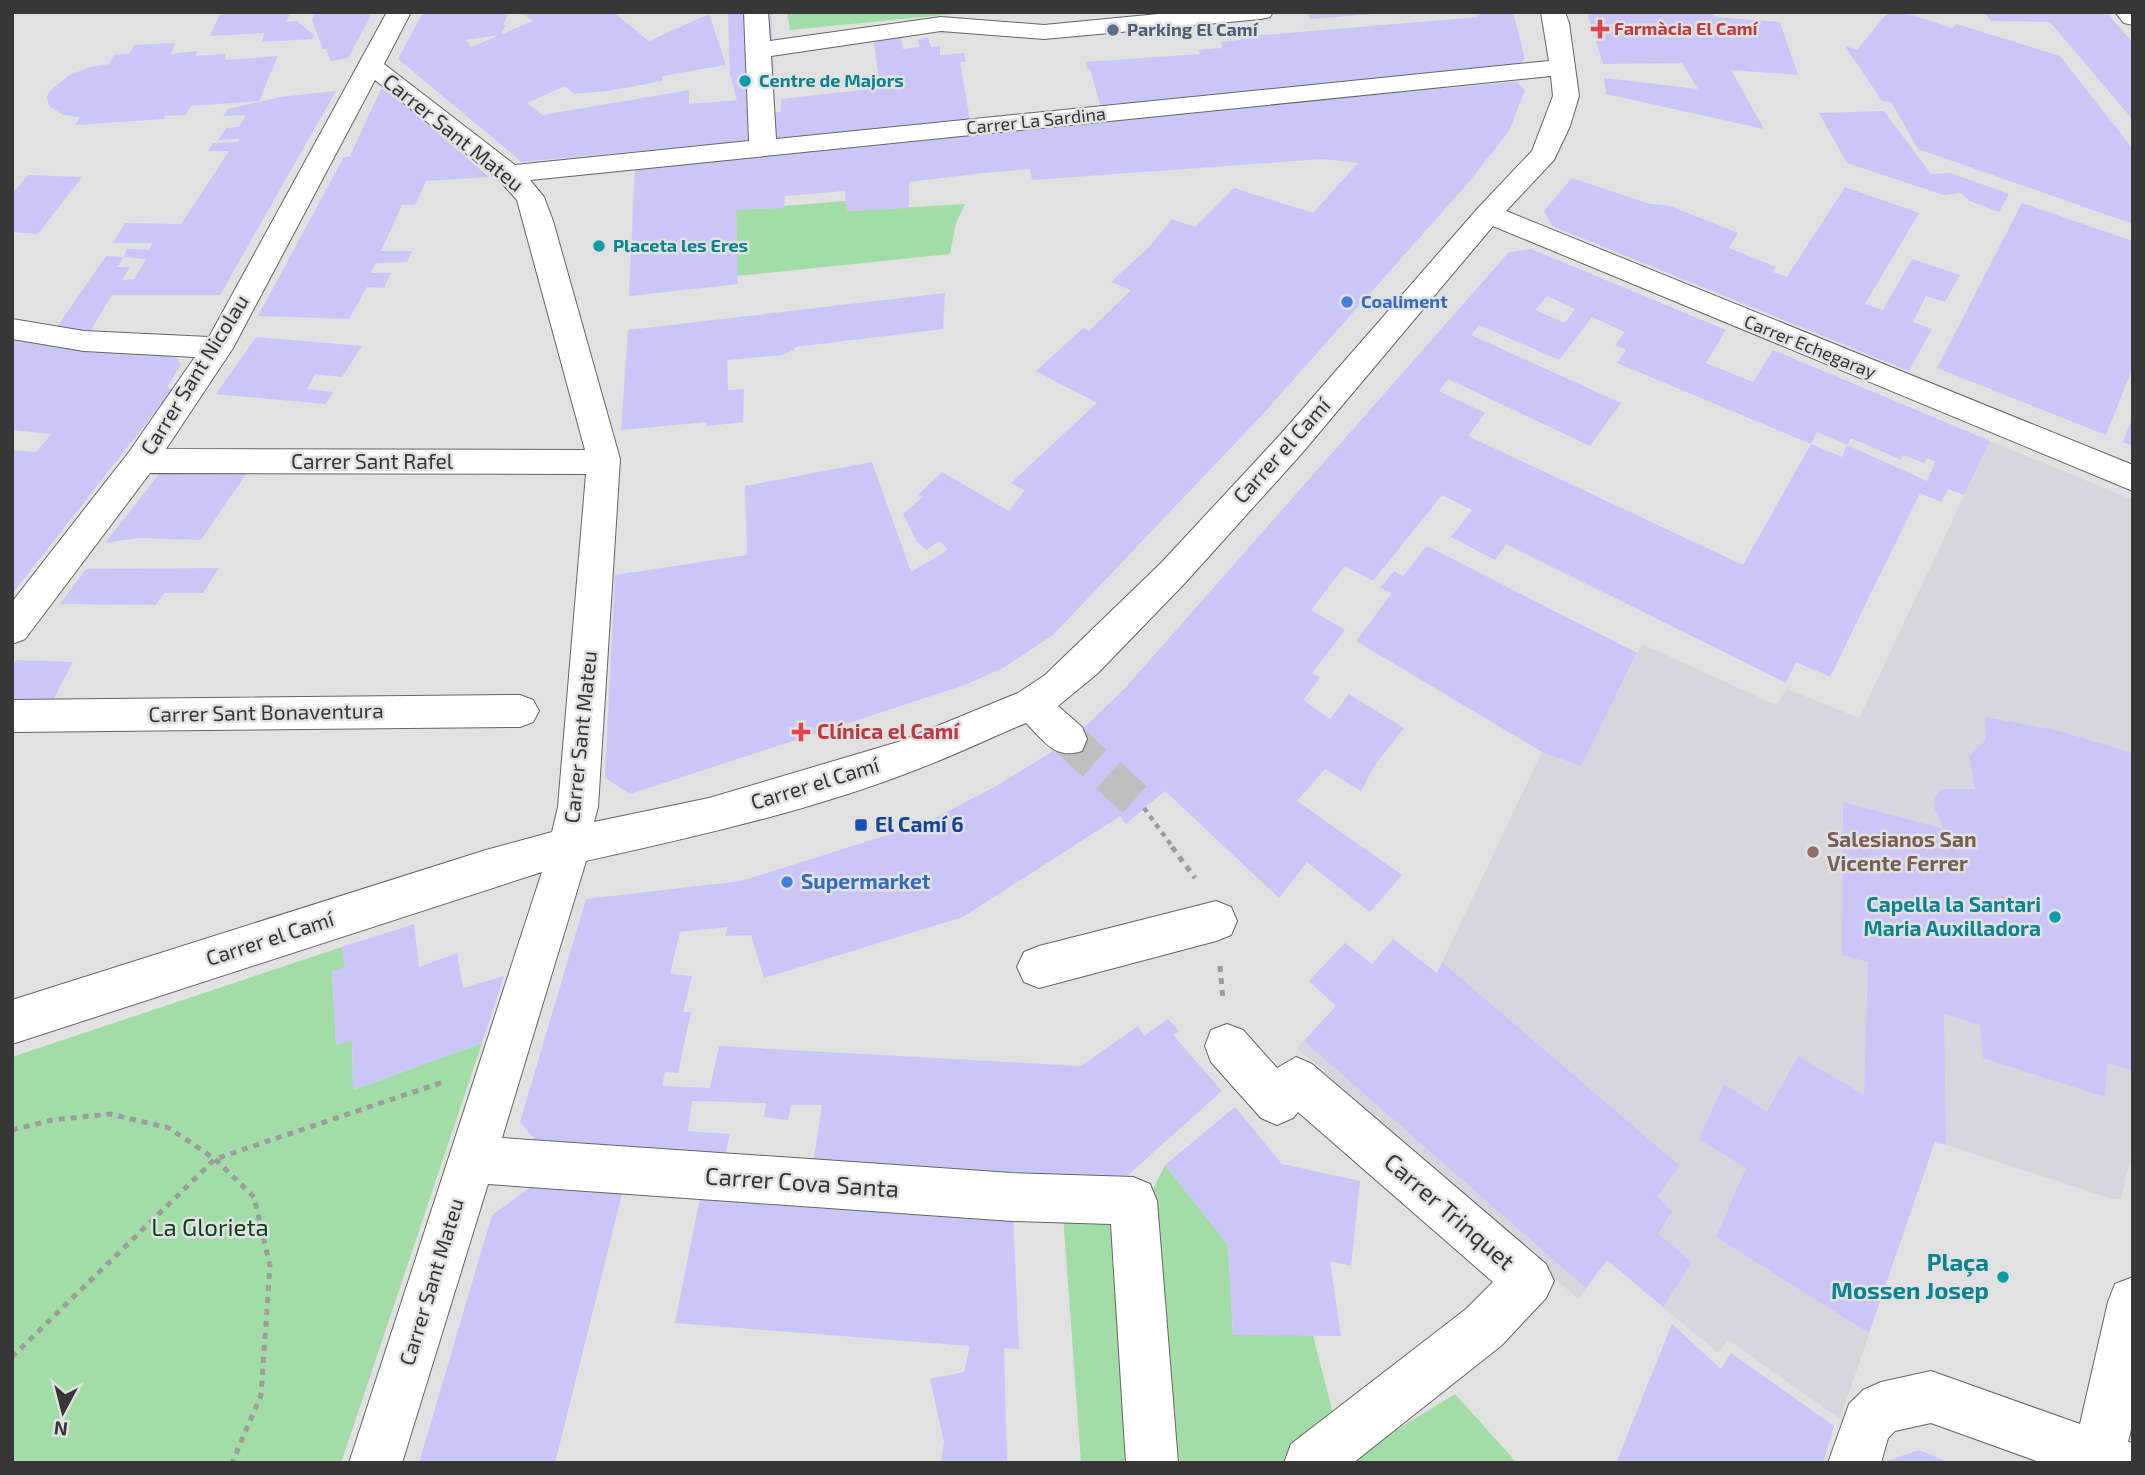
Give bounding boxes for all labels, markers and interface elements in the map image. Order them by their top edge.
place label: Farmàcia El Camí [1614,17,1759,39]
place label: Parking El Camí [1127,18,1259,40]
marker: Farmàcia El Camí [1592,21,1608,37]
marker: Parking El Camí [1105,22,1121,38]
street label: Carrer Sant Mateu [379,68,529,196]
place label: Centre de Majors [759,69,904,91]
marker: Centre de Majors [737,73,753,89]
street label: Carrer La Sardina [965,102,1107,138]
place label: Placeta les Eres [613,234,748,256]
marker: Placeta les Eres [591,238,607,254]
street label: Carrer Sant Nicolau [134,290,253,459]
place label: Coaliment [1361,290,1448,312]
marker: Coaliment [1339,294,1355,310]
street label: Carrer Echegaray [1741,310,1880,383]
street label: Carrer el Camí [1227,392,1335,508]
street label: Carrer Sant Rafel [291,448,454,473]
street label: Carrer Sant Mateu [558,649,601,824]
street label: Carrer Sant Bonaventura [148,697,384,726]
place label: Clínica el Camí [817,718,960,743]
marker: Clínica el Camí [791,722,811,742]
street label: Carrer el Camí [747,751,882,814]
place label: El Camí 6 [875,811,964,836]
marker: El Camí 6 [853,817,869,833]
place label: Salesianos San Vicente Ferrer [1827,826,1977,875]
marker: Salesianos San Vicente Ferrer [1805,844,1821,860]
place label: Supermarket [801,868,931,893]
marker: Supermarket [779,874,795,890]
place label: Capella la Santari Maria Auxilladora [1864,891,2041,940]
street label: Carrer el Camí [203,905,337,970]
marker: Capella la Santari Maria Auxilladora [2047,909,2063,925]
street label: Carrer Trinquet [1379,1146,1521,1275]
street label: Carrer Cova Santa [704,1160,900,1203]
street label: Carrer Sant Mateu [393,1195,468,1368]
park label: La Glorieta [151,1212,269,1241]
place label: Plaça Mossen Josep [1831,1247,1989,1304]
marker: Plaça Mossen Josep [1995,1269,2011,1285]
north arrow [28,1377,98,1447]
text: N [53,1417,69,1442]

